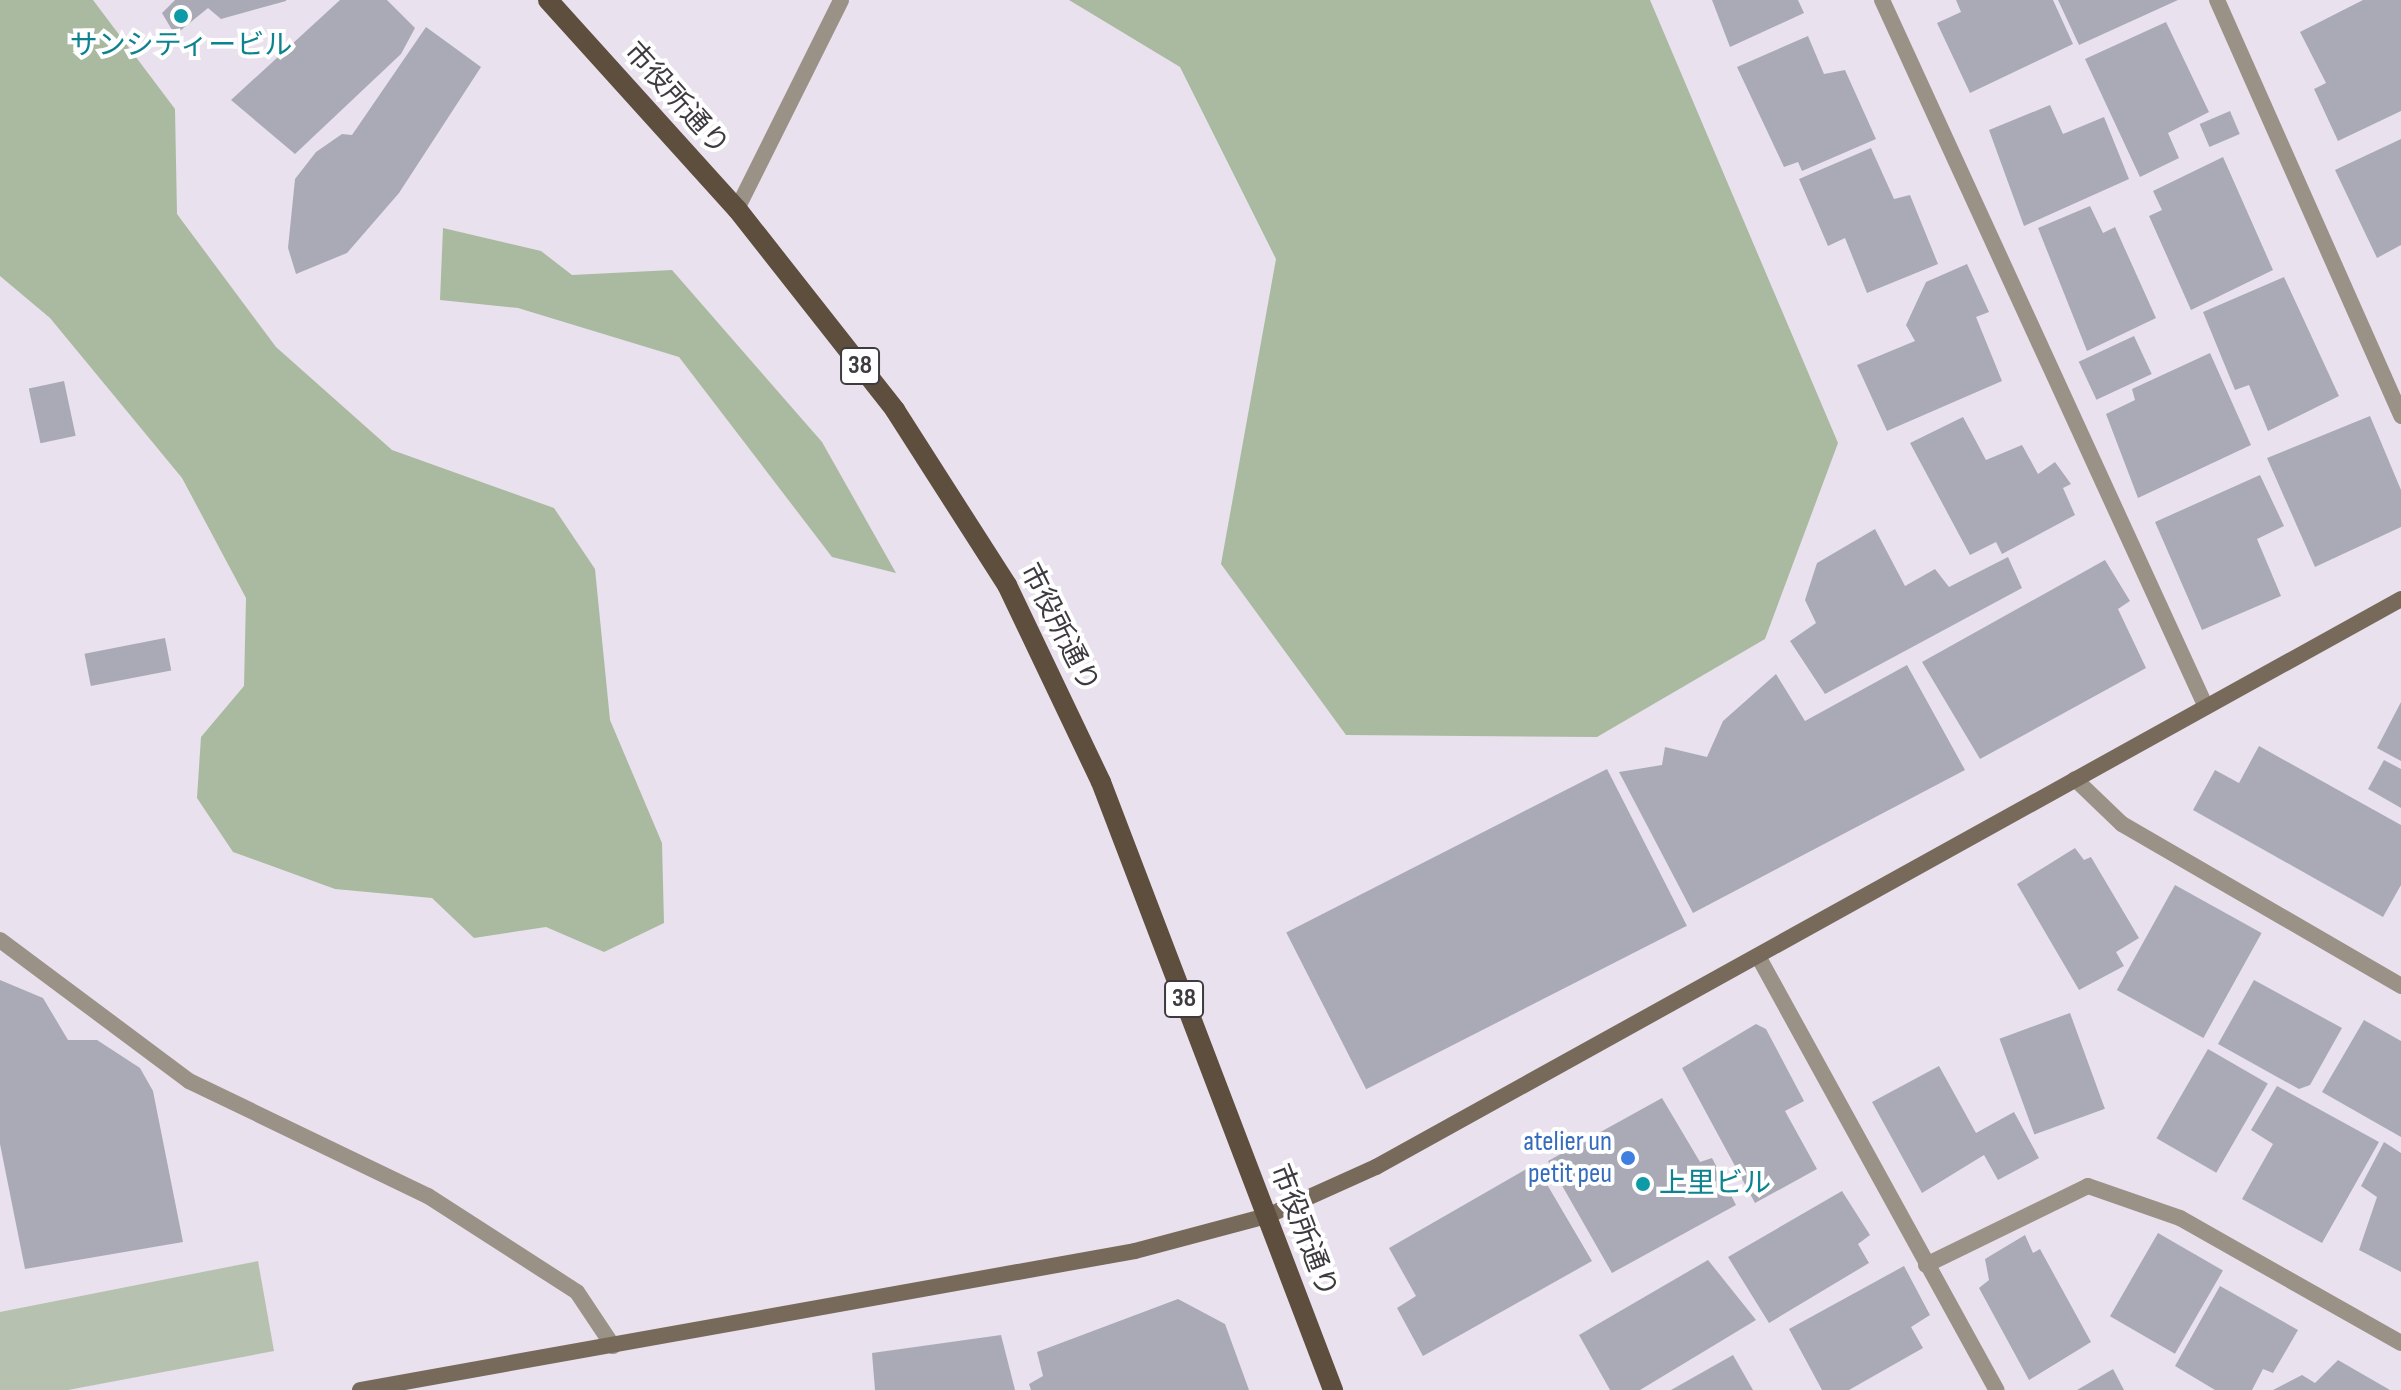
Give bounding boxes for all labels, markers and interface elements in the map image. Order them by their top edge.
marker: サンシティービル [172,7,190,25]
place label: サンシティービル [69,29,293,63]
street label: 市役所通り [617,36,735,162]
road number: 38 [840,344,880,388]
street label: 市役所通り [1012,558,1106,698]
road number: 38 [1164,977,1204,1021]
place label: atelier un petit peu [1523,1125,1612,1191]
marker: atelier un petit peu [1619,1149,1637,1167]
street label: 市役所通り [1262,1160,1344,1302]
place label: 上里ビル [1659,1167,1771,1201]
marker: 上里ビル [1634,1175,1652,1193]

